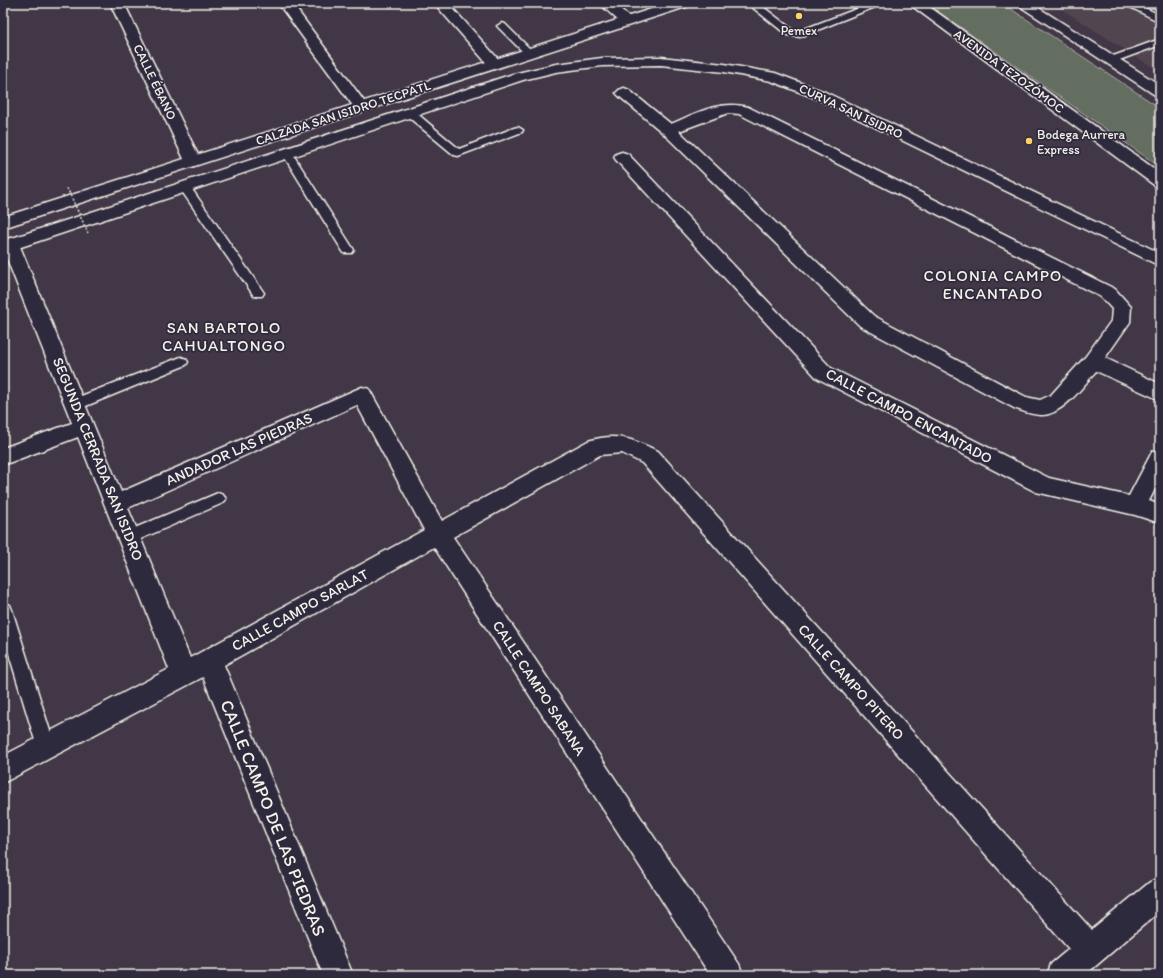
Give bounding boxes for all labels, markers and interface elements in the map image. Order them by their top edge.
marker: Pemex [794,11,804,21]
place label: Pemex [781,23,817,38]
street label: AVENIDA TEZOZÓMOC [951,26,1067,116]
street label: CALLE ÉBANO [130,42,180,122]
street label: CALZADA SAN ISIDRO TECPATL [254,77,433,148]
street label: CURVA SAN ISIDRO [797,80,905,142]
place label: Bodega Aurrera Express [1037,127,1125,157]
marker: Bodega Aurrera Express [1024,136,1034,146]
district label: COLONIA CAMPO ENCANTADO [924,266,1062,303]
district label: SAN BARTOLO CAHUALTONGO [162,318,286,355]
street label: SEGUNDA CERRADA SAN ISIDRO [49,355,147,563]
street label: CALLE CAMPO ENCANTADO [823,364,995,468]
street label: ANDADOR LAS PIEDRAS [163,409,315,489]
street label: CALLE CAMPO SARLAT [229,565,372,655]
street label: CALLE CAMPO SABANA [489,617,590,759]
street label: CALLE CAMPO PITERO [794,620,908,744]
street label: CALLE CAMPO DE LAS PIEDRAS [215,697,331,939]

